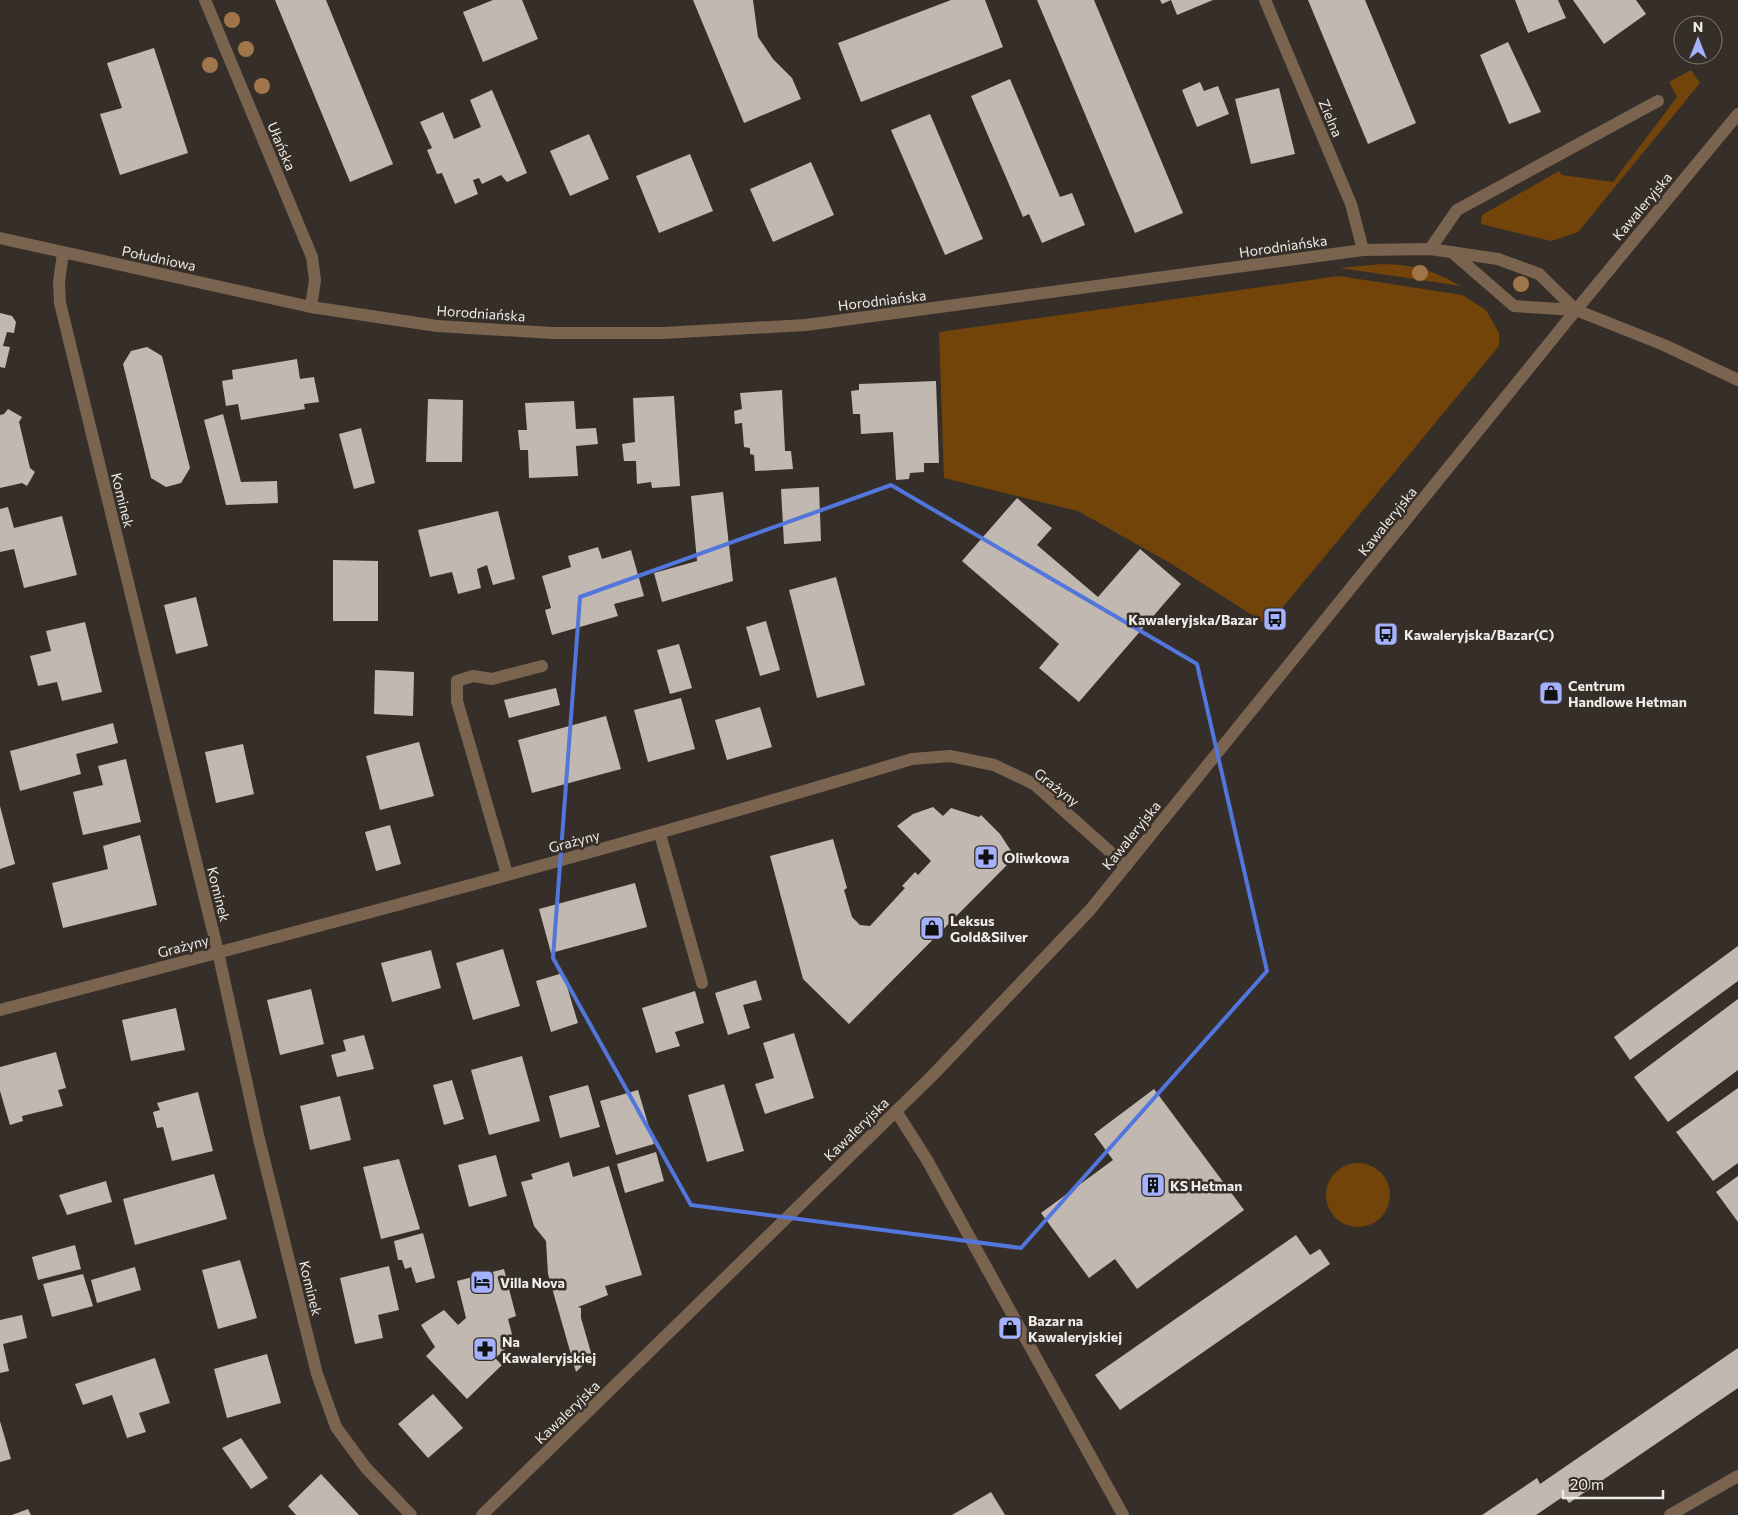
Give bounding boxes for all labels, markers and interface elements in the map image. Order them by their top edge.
north arrow [1673,15,1723,65]
text: N [1693,18,1703,35]
street label: Zielna [1315,97,1347,139]
street label: Ułańska [264,119,300,173]
street label: Kawaleryjska [1609,169,1675,243]
street label: Horodniańska [1238,231,1328,261]
street label: Południowa [120,242,198,274]
street label: Horodniańska [837,286,927,314]
street label: Horodniańska [436,301,526,325]
street label: Kominek [108,471,138,530]
street label: Kawaleryjska [1354,483,1420,559]
bus stop icon: Kawaleryjska/Bazar [1262,606,1288,632]
place label: Kawaleryjska/Bazar [1128,611,1258,628]
bus stop icon: Kawaleryjska/Bazar(C) [1373,621,1399,647]
place label: Kawaleryjska/Bazar(C) [1404,626,1554,643]
place label: Centrum Handlowe Hetman [1568,677,1687,710]
shop icon: Centrum Handlowe Hetman [1538,680,1564,706]
street label: Grażyny [1031,764,1083,810]
street label: Kawaleryjska [1098,797,1164,873]
street label: Grażyny [547,826,601,856]
pharmacy icon: Oliwkowa [973,844,999,870]
place label: Oliwkowa [1004,849,1069,866]
street label: Kominek [204,865,234,924]
place label: Leksus Gold&Silver [950,912,1028,945]
shop icon: Leksus Gold&Silver [919,915,945,941]
street label: Grażyny [156,931,210,961]
street label: Kawaleryjska [820,1094,892,1164]
building icon: KS Hetman [1140,1172,1166,1198]
place label: KS Hetman [1170,1177,1242,1194]
street label: Kominek [296,1259,326,1318]
hotel icon: Villa Nova [469,1269,495,1295]
place label: Villa Nova [500,1274,565,1291]
place label: Bazar na Kawaleryjskiej [1028,1312,1122,1345]
shop icon: Bazar na Kawaleryjskiej [997,1315,1023,1341]
place label: Na Kawaleryjskiej [502,1333,596,1366]
pharmacy icon: Na Kawaleryjskiej [472,1336,498,1362]
street label: Kawaleryjska [531,1377,603,1447]
scale bar [1563,1468,1663,1500]
text: 20 m [1570,1475,1604,1493]

